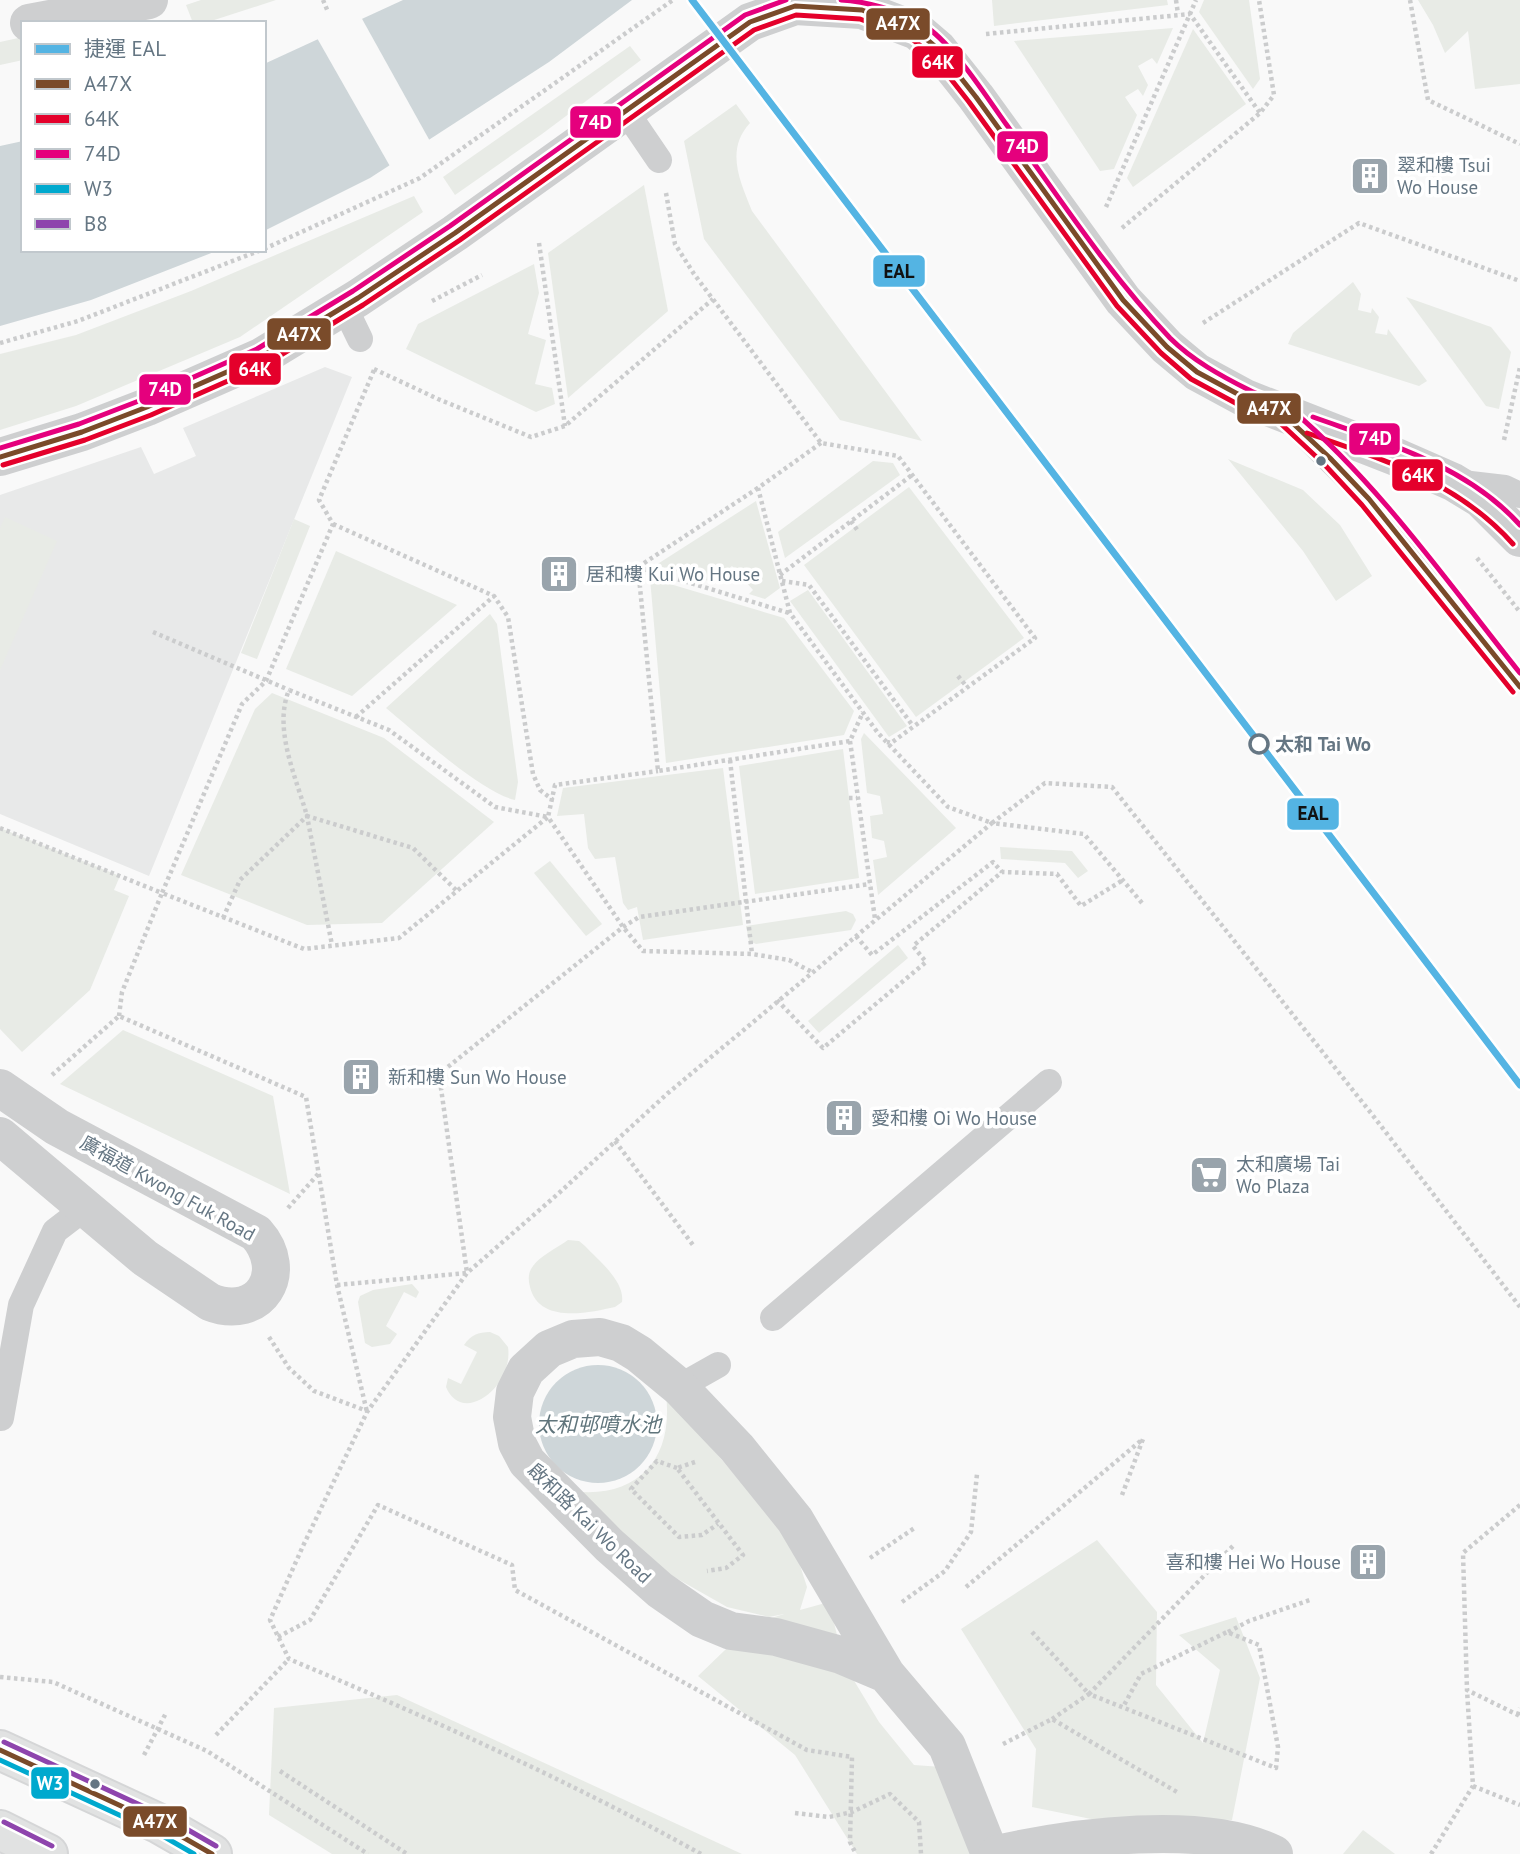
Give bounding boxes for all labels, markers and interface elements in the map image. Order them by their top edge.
line badge: A47X [865,7,931,41]
text: A47X [876,11,920,35]
legend [21,21,266,252]
text: 捷運 EAL [84,35,166,62]
line badge: 64K [911,45,964,79]
text: 64K [921,50,955,74]
text: A47X [84,70,132,97]
text: 64K [84,105,120,132]
line badge: 74D [569,105,622,139]
text: 74D [578,110,612,134]
line badge: 74D [996,130,1049,163]
text: 74D [1005,134,1039,158]
text: 74D [84,140,121,167]
place label: 翠和樓 Tsui Wo House [1397,153,1491,199]
building icon: 翠和樓 Tsui Wo House [1349,155,1391,197]
text: W3 [84,175,113,202]
text: B8 [84,210,108,237]
line badge: EAL [872,254,926,288]
text: EAL [883,259,915,283]
line badge: A47X [266,317,332,351]
text: A47X [277,322,321,346]
line badge: 64K [228,352,282,386]
text: 64K [238,357,272,381]
line badge: 74D [138,373,192,406]
text: 74D [148,377,182,401]
line badge: A47X [1236,392,1302,425]
text: A47X [1247,396,1291,420]
line badge: 74D [1348,422,1401,456]
text: 74D [1358,426,1392,450]
unlabelled marker [1314,454,1328,468]
line badge: 64K [1391,458,1444,492]
text: 64K [1401,463,1435,487]
building icon: 居和樓 Kui Wo House [538,553,580,595]
place label: 居和樓 Kui Wo House [586,562,760,586]
place label: 太和 Tai Wo [1275,732,1371,756]
marker: 太和 Tai Wo [1249,734,1269,754]
line badge: EAL [1286,797,1340,831]
text: EAL [1297,801,1329,825]
building icon: 新和樓 Sun Wo House [340,1056,382,1098]
place label: 新和樓 Sun Wo House [388,1065,567,1089]
building icon: 愛和樓 Oi Wo House [823,1097,865,1139]
place label: 愛和樓 Oi Wo House [871,1106,1037,1130]
street label: 廣福道 Kwong Fuk Road [76,1130,260,1246]
place label: 太和廣場 Tai Wo Plaza [1236,1152,1340,1198]
supermarket icon: 太和廣場 Tai Wo Plaza [1188,1154,1230,1196]
water label: 太和邨噴水池 [535,1411,663,1438]
street label: 啟和路 Kai Wo Road [523,1458,657,1588]
building icon: 喜和樓 Hei Wo House [1347,1541,1389,1583]
place label: 喜和樓 Hei Wo House [1166,1550,1341,1574]
line badge: W3 [30,1766,70,1800]
text: W3 [36,1771,64,1795]
unlabelled marker [88,1777,102,1791]
line badge: A47X [122,1805,188,1838]
text: A47X [133,1809,177,1833]

